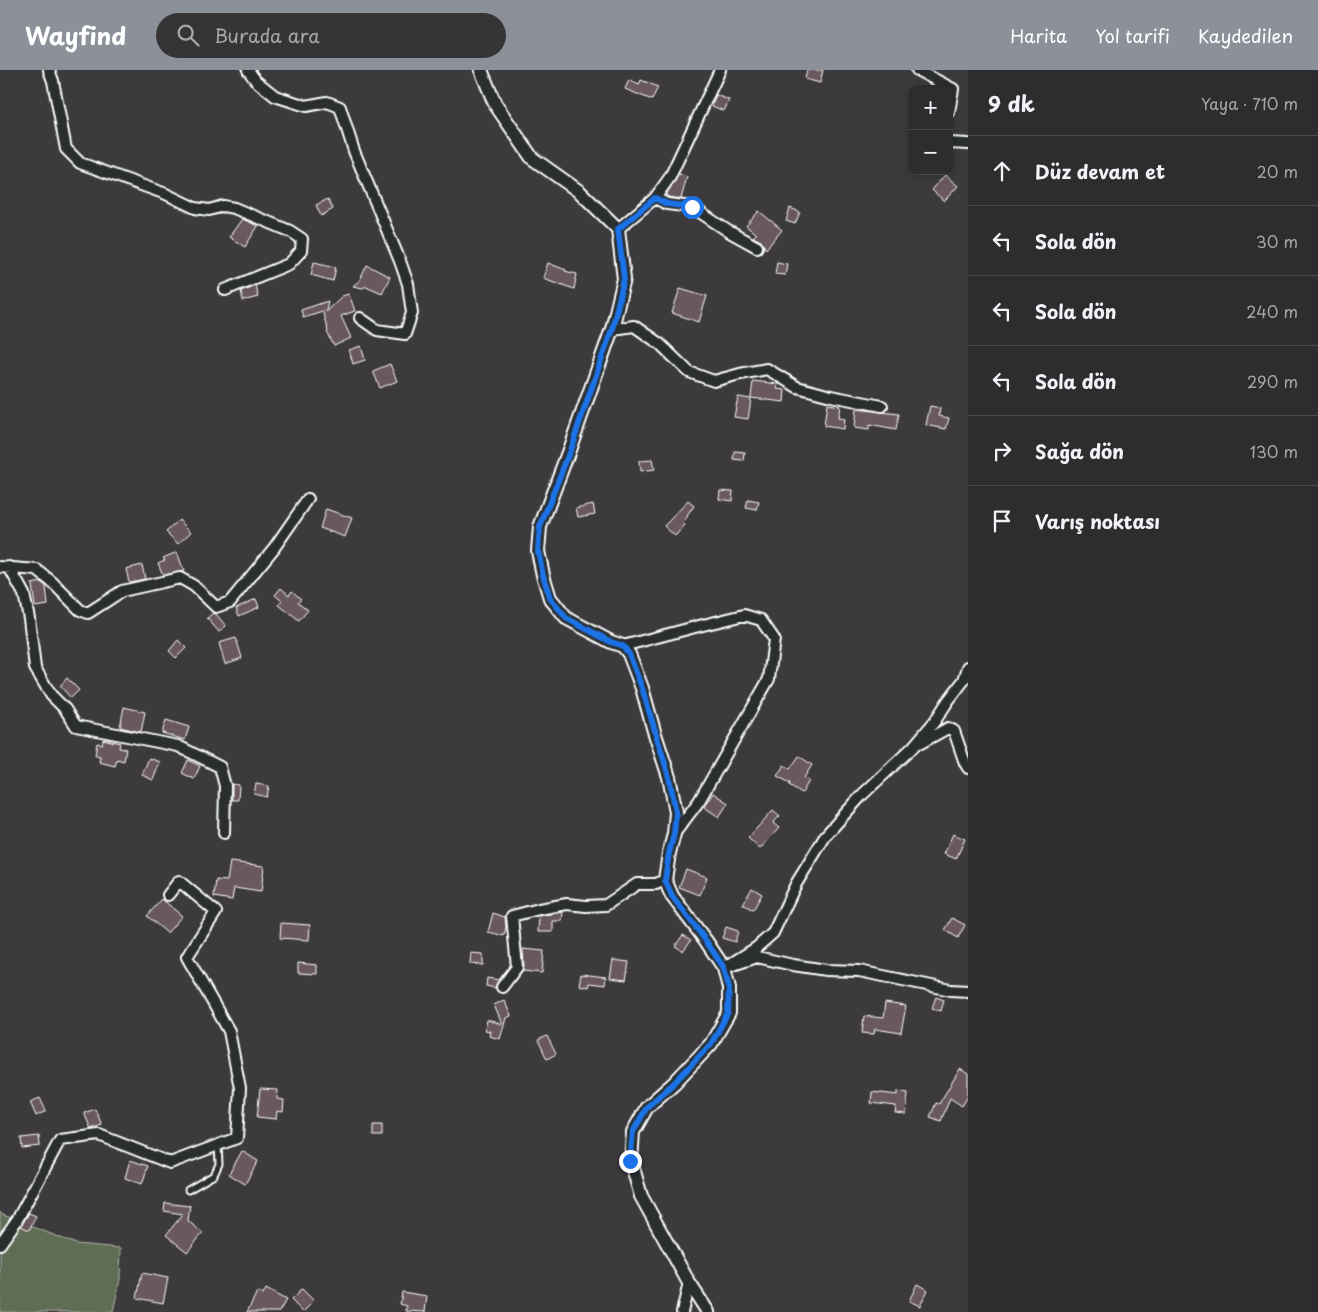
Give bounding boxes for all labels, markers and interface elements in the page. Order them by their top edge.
search box [156,13,506,58]
text: Wayfind [25,17,126,53]
icon: search [174,21,202,49]
text: Burada ara [214,21,320,49]
text: Harita [1010,22,1067,49]
text: Yol tarifi [1095,22,1170,49]
text: Kaydedilen [1198,22,1293,49]
map controls [908,85,953,175]
button: + [908,85,953,130]
text: 9 dk [988,87,1035,119]
text: Yaya · 710 m [1201,91,1298,115]
button: − [908,130,953,175]
icon: ahead [988,157,1016,185]
text: Düz devam et [1035,157,1165,185]
text: 20 m [1257,159,1298,183]
route start [681,196,704,219]
icon: left [988,227,1016,255]
text: Sola dön [1035,227,1116,255]
text: 30 m [1256,229,1298,253]
icon: left [988,297,1016,325]
text: Sola dön [1035,297,1116,325]
text: 240 m [1246,299,1298,323]
icon: left [988,367,1016,395]
text: Sola dön [1035,367,1116,395]
text: 290 m [1247,369,1298,393]
icon: right [988,437,1016,465]
text: Sağa dön [1035,437,1124,465]
text: 130 m [1250,439,1298,463]
icon: arrive [988,507,1016,535]
text: Varış noktası [1035,507,1160,535]
route end [619,1150,642,1173]

